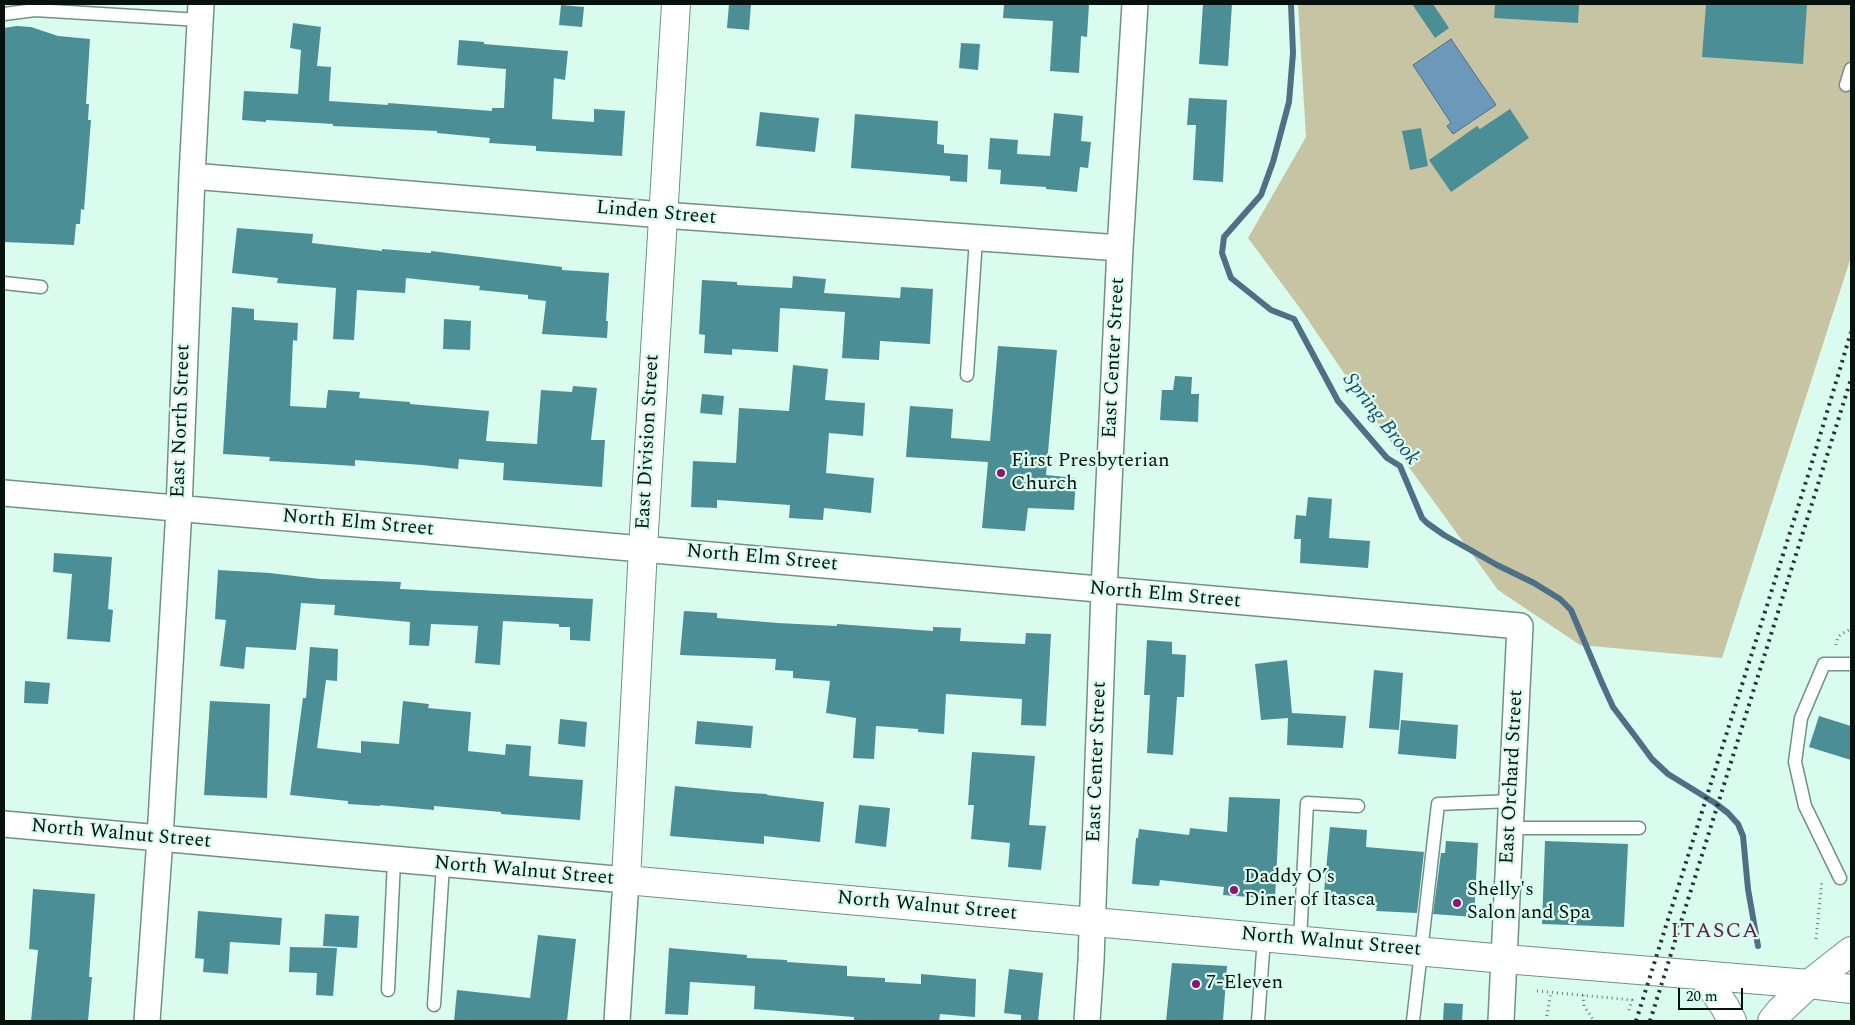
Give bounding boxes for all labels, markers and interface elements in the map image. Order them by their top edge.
street label: Linden Street [595,197,717,231]
street label: East Center Street [1099,277,1131,439]
street label: East North Street [167,343,197,499]
street label: East Division Street [632,354,666,530]
water label: Spring Brook [1336,369,1424,471]
place label: First Presbyterian Church [1011,450,1170,497]
marker: First Presbyterian Church [995,467,1007,479]
street label: North Elm Street [281,505,435,543]
street label: North Elm Street [685,540,839,578]
street label: North Elm Street [1088,577,1242,615]
street label: East Center Street [1083,681,1113,843]
street label: East Orchard Street [1496,689,1530,865]
street label: North Walnut Street [30,815,212,855]
street label: North Walnut Street [433,852,615,892]
place label: Daddy O’s Diner of Itasca [1244,866,1375,913]
place label: Shelly's Salon and Spa [1467,879,1590,926]
marker: Daddy O’s Diner of Itasca [1228,884,1240,896]
street label: North Walnut Street [836,887,1018,927]
marker: Shelly's Salon and Spa [1451,897,1463,909]
district label: ITASCA [1670,920,1760,946]
street label: North Walnut Street [1240,923,1422,963]
place label: 7-Eleven [1206,972,1283,996]
marker: 7-Eleven [1190,978,1202,990]
scale bar [1680,978,1745,1010]
text: 20 m [1686,985,1718,1008]

